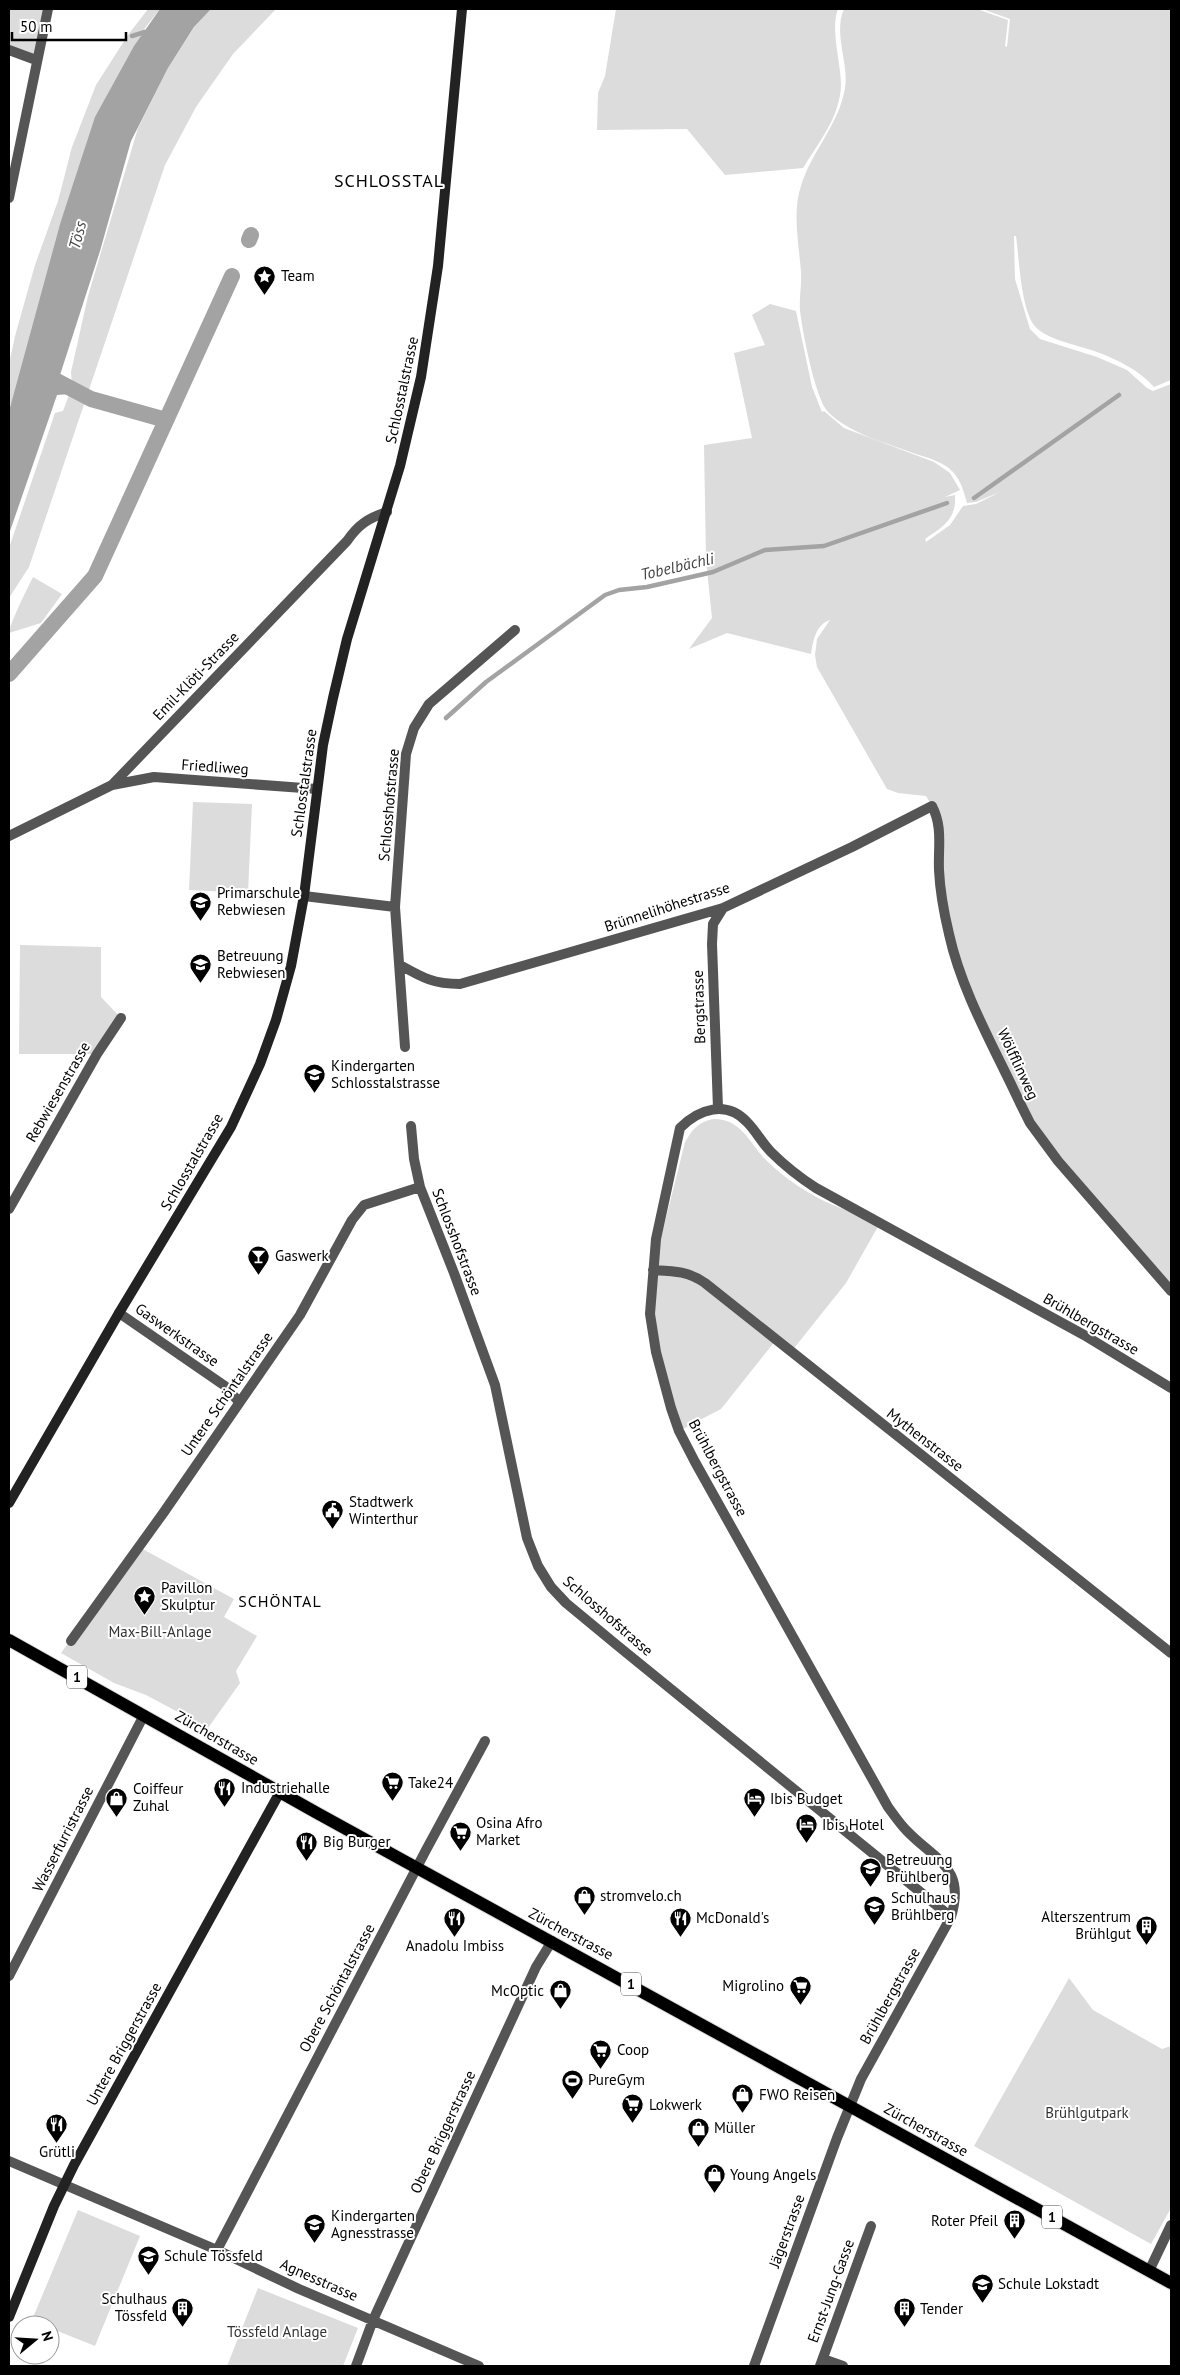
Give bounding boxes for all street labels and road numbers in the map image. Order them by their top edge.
street label: Schlosstalstrasse [381,335,422,445]
street label: Emil-Klöti-Strasse [149,627,243,724]
street label: Schlosstalstrasse [287,728,321,838]
street label: Schlosshofstrasse [374,748,403,862]
street label: Friedliweg [181,755,249,778]
street label: Brünnelihöhestrasse [602,877,732,936]
street label: Bergstrasse [688,970,709,1044]
street label: Wölfflinweg [994,1025,1043,1102]
street label: Rebwiesenstrasse [21,1038,94,1145]
street label: Schlosstalstrasse [156,1110,227,1214]
street label: Schlosshofstrasse [428,1186,487,1298]
street label: Brühlbergstrasse [1040,1288,1143,1359]
street label: Gaswerkstrasse [132,1299,223,1370]
street label: Untere Schöntalstrasse [176,1328,277,1460]
street label: Mythenstrasse [883,1404,967,1475]
street label: Brühlbergstrasse [685,1416,752,1520]
street label: Schlosshofstrasse [559,1571,657,1660]
road number: 1 [67,1665,87,1688]
street label: Zürcherstrasse [172,1706,262,1769]
street label: Wasserfurristrasse [28,1783,97,1895]
street label: Zürcherstrasse [526,1903,617,1964]
street label: Obere Schöntalstrasse [295,1920,379,2055]
street label: Brühlbergstrasse [855,1944,924,2047]
road number: 1 [621,1972,641,1996]
street label: Untere Briggerstrasse [82,1979,165,2109]
street label: Obere Briggerstrasse [406,2067,479,2196]
street label: Zürcherstrasse [881,2099,972,2160]
street label: Jägerstrasse [764,2192,809,2271]
road number: 1 [1042,2206,1062,2228]
street label: Ernst-Jung-Gasse [803,2237,858,2345]
street label: Agnesstrasse [277,2254,361,2305]

